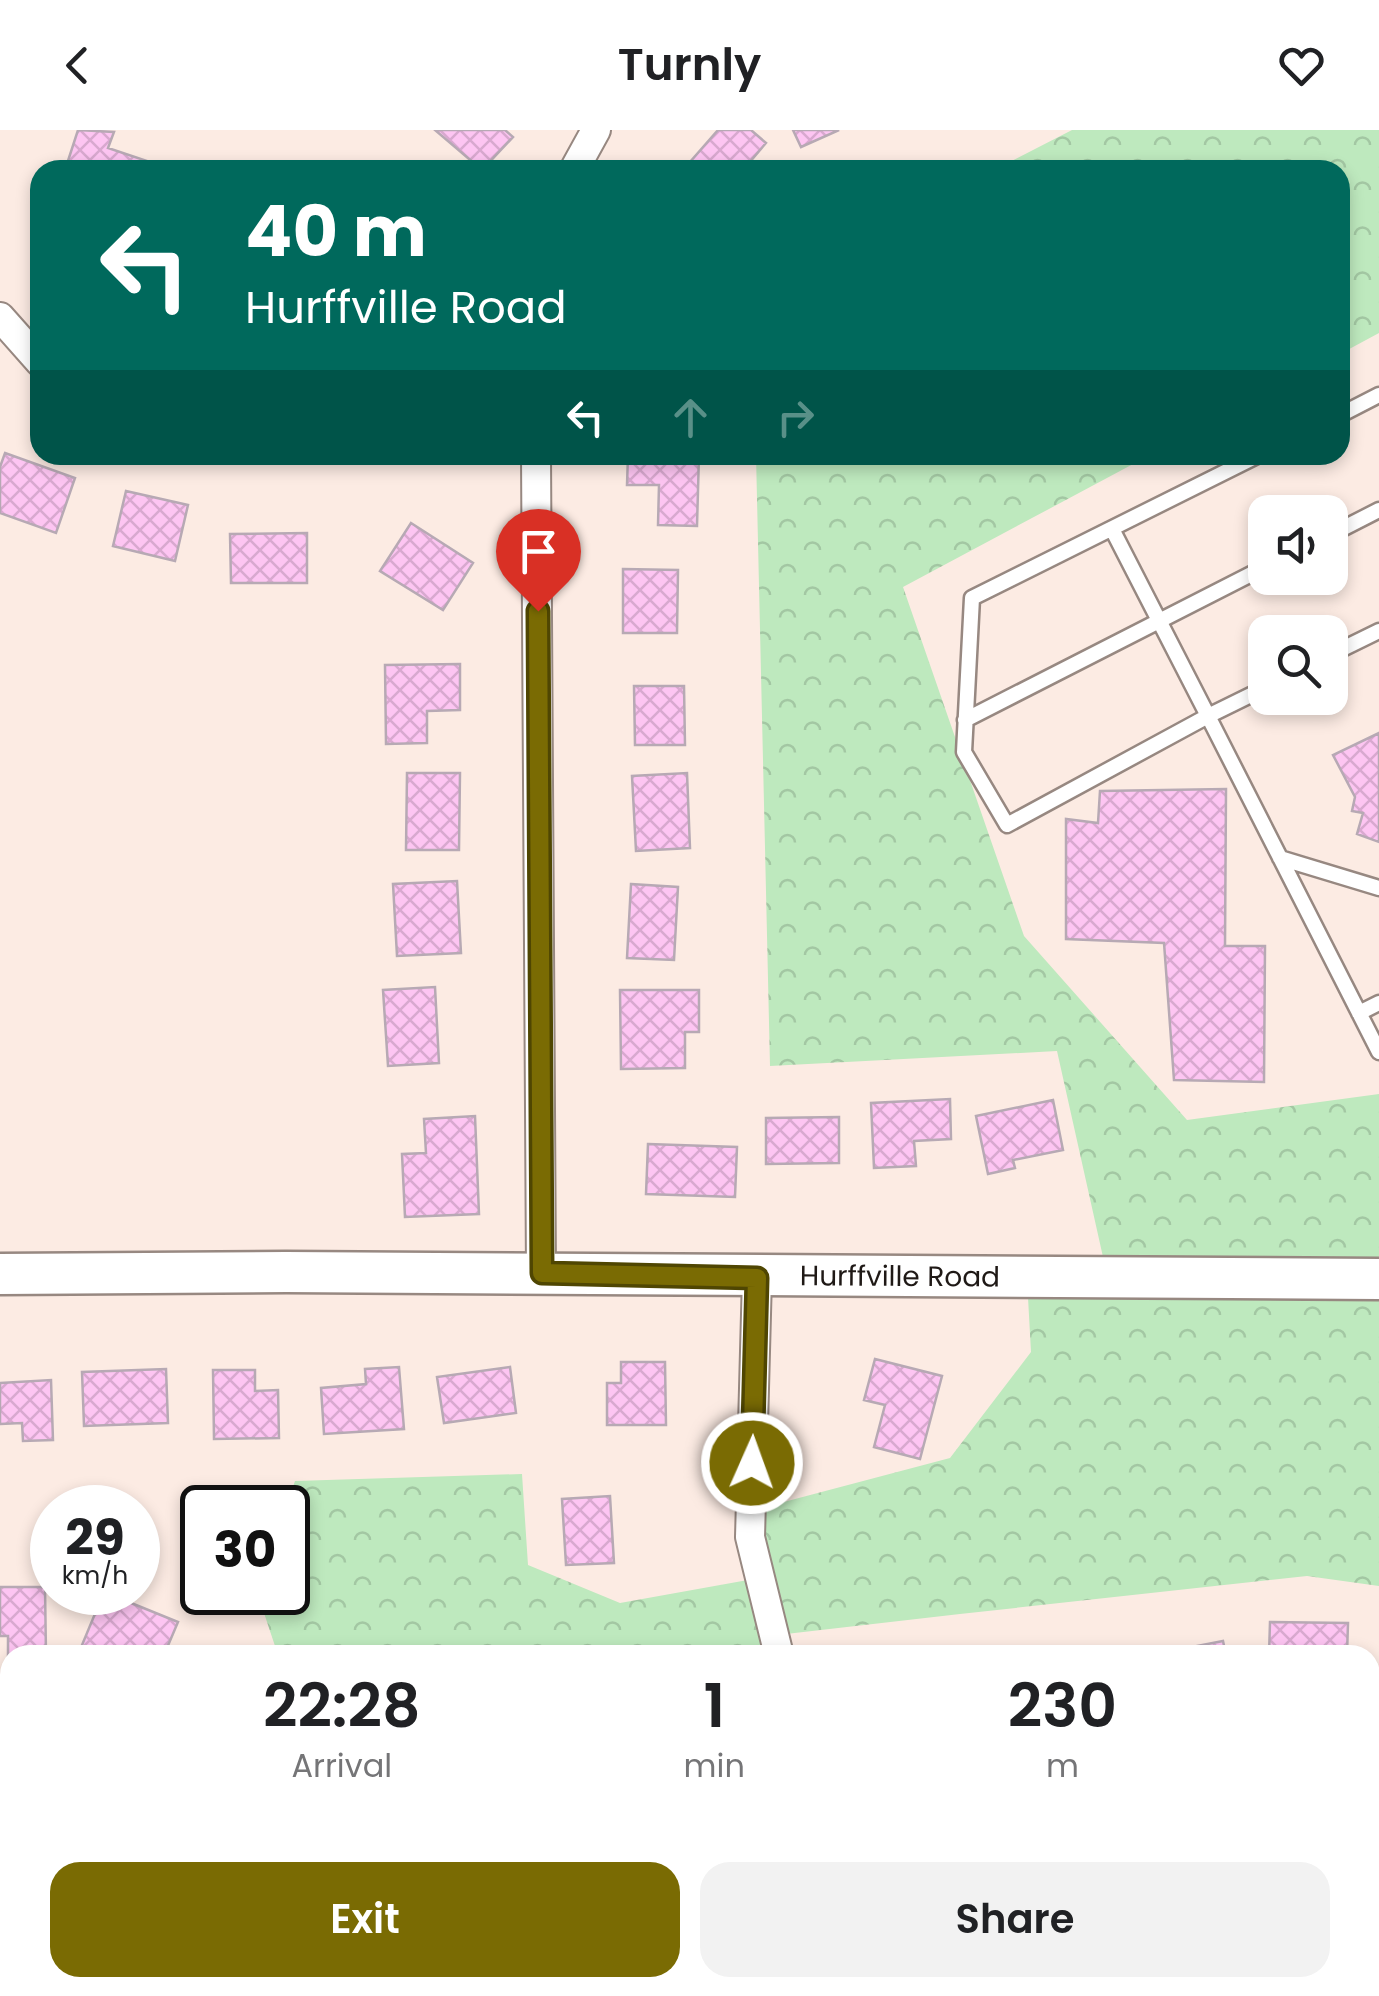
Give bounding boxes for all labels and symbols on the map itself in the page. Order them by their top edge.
pin [496,509,581,612]
street label: Hurffville Road [800,1256,1000,1297]
position arrow [700,1411,804,1515]
speed limit sign: 30 [180,1485,310,1615]

